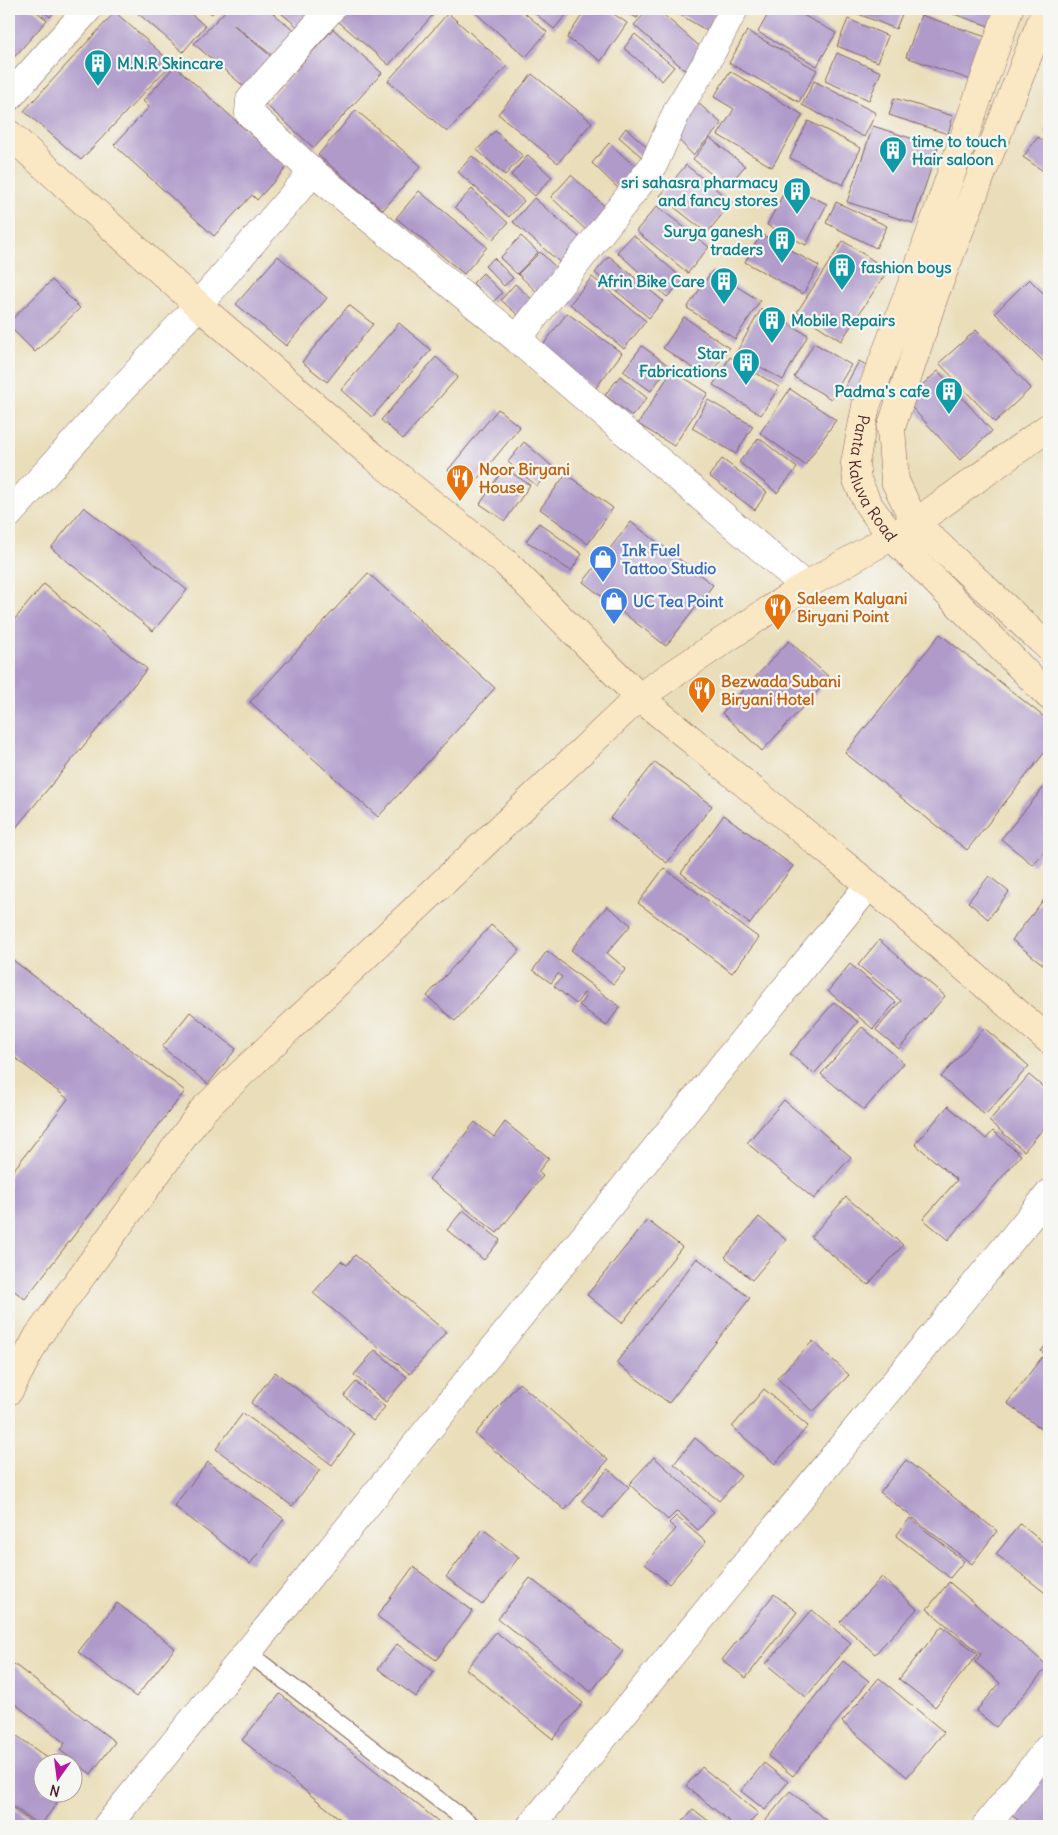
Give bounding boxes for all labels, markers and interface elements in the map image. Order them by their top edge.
building icon: M.N.R Skincare [83,48,113,87]
place label: M.N.R Skincare [117,53,224,73]
place label: time to touch Hair saloon [912,131,1007,169]
building icon: time to touch Hair saloon [878,135,908,174]
place label: sri sahasra pharmacy and fancy stores [621,172,778,211]
building icon: sri sahasra pharmacy and fancy stores [782,176,812,215]
place label: Surya ganesh traders [664,221,763,259]
building icon: Surya ganesh traders [767,225,797,264]
building icon: fashion boys [827,252,857,291]
place label: fashion boys [861,257,952,278]
building icon: Afrin Bike Care [709,266,739,305]
place label: Afrin Bike Care [598,271,705,291]
building icon: Mobile Repairs [757,305,787,344]
place label: Mobile Repairs [791,310,895,331]
place label: Star Fabrications [639,343,727,381]
building icon: Star Fabrications [731,347,761,386]
building icon: Padma's cafe [934,376,964,415]
place label: Padma's cafe [834,381,930,401]
street label: Panta Kaluva Road [845,413,902,545]
place label: Noor Biryani House [479,459,570,497]
restaurant icon: Noor Biryani House [445,463,475,502]
place label: Ink Fuel Tattoo Studio [622,540,716,578]
shop icon: Ink Fuel Tattoo Studio [588,544,618,583]
shop icon: UC Tea Point [599,586,629,625]
place label: Saleem Kalyani Biryani Point [797,588,907,627]
place label: UC Tea Point [633,591,724,611]
restaurant icon: Saleem Kalyani Biryani Point [763,592,793,631]
place label: Bezwada Subani Biryani Hotel [721,671,841,710]
restaurant icon: Bezwada Subani Biryani Hotel [687,675,717,714]
north arrow [32,1752,82,1802]
text: N [48,1781,62,1801]

